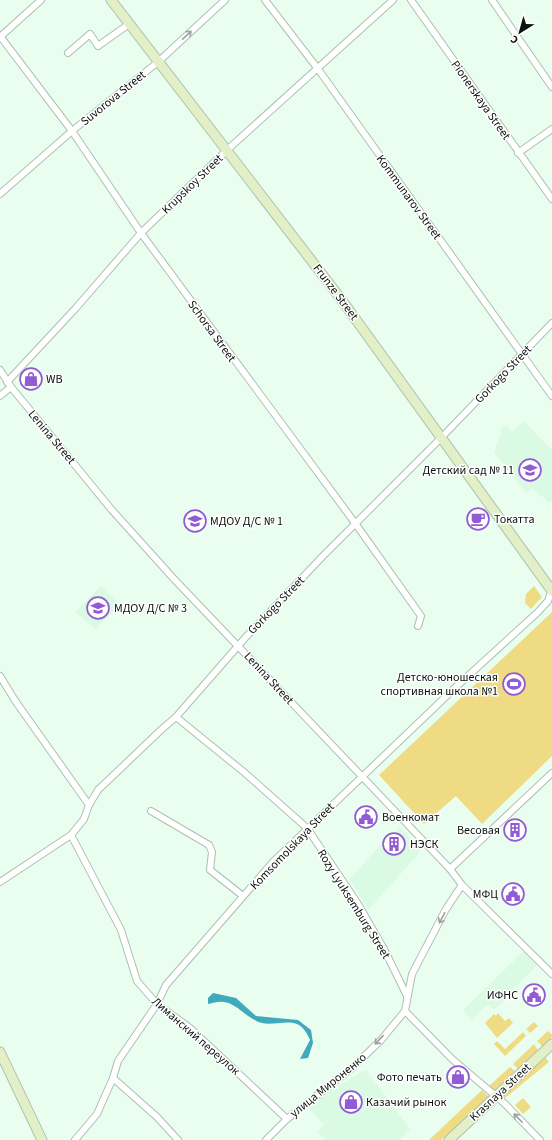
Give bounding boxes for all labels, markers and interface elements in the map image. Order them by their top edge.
north arrow [500,12,540,52]
one-way arrow [182,31,192,40]
text: С [507,31,521,48]
street label: Pionerskaya Street [447,57,514,144]
street label: Suvorova Street [77,67,150,130]
street label: Krupskoy Street [158,151,227,218]
street label: Kommunarov Street [372,151,445,243]
street label: Frunze Street [309,261,362,324]
street label: Schorsa Street [183,297,240,366]
street label: Gorkogo Street [471,341,536,407]
shop icon: WB [18,366,44,392]
place label: WB [46,371,63,388]
street label: Lenina Street [24,406,79,468]
school or university icon: Детский сад № 11 [517,457,543,483]
place label: Детский сад № 11 [422,462,514,479]
cafe icon: Токатта [465,506,491,532]
school or university icon: МДОУ Д/С № 1 [182,508,208,534]
place label: Токатта [494,511,534,528]
place label: МДОУ Д/С № 1 [210,513,283,530]
street label: Gorkogo Street [244,572,309,638]
school or university icon: МДОУ Д/С № 3 [85,595,111,621]
place label: МДОУ Д/С № 3 [114,600,187,617]
street label: Lenina Street [240,648,297,708]
place label: Детско-юношеская спортивная школа №1 [380,669,498,700]
sports icon: Детско-юношеская спортивная школа №1 [501,671,527,697]
street label: Komsomolskaya Street [246,799,338,894]
public building icon: Военкомат [353,804,379,830]
place label: Военкомат [382,809,440,826]
building icon: Весовая [502,817,528,843]
place label: Весовая [457,822,500,839]
building icon: НЭСК [381,831,407,857]
place label: НЭСК [410,836,439,853]
street label: Rozy Lyuksemburg Street [313,846,394,962]
public building icon: МФЦ [500,881,526,907]
place label: МФЦ [473,886,498,903]
one-way arrow [437,912,445,924]
public building icon: ИФНС [521,982,547,1008]
place label: ИФНС [487,987,518,1004]
street label: Лиманский переулок [148,993,243,1079]
one-way arrow [375,1035,384,1046]
street label: улица Мироненко [286,1049,370,1122]
street label: Krasnaya Street [466,1059,535,1125]
shop icon: Фото печать [445,1064,471,1090]
place label: Фото печать [377,1069,442,1086]
shop icon: Казачий рынок [338,1089,364,1115]
place label: Казачий рынок [366,1094,447,1111]
one-way arrow [514,1113,523,1123]

